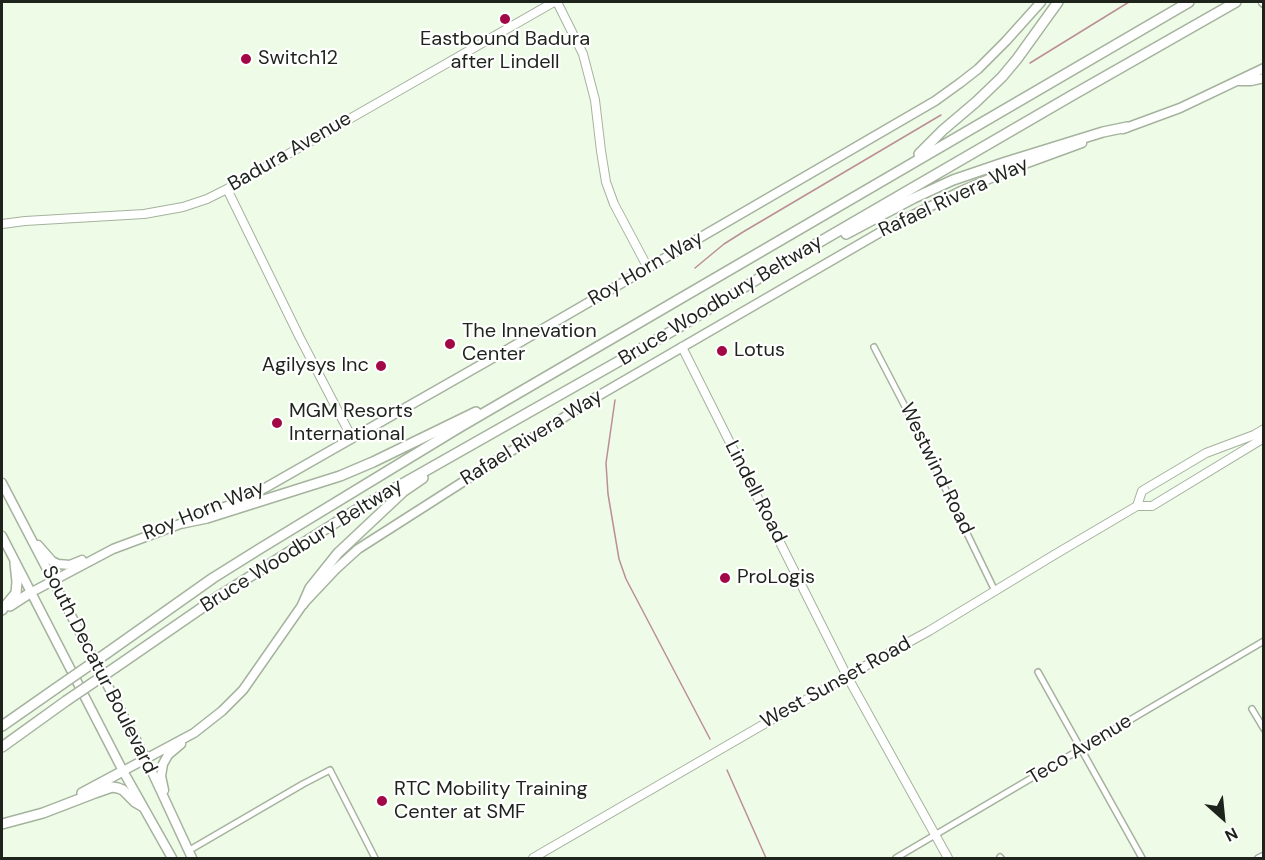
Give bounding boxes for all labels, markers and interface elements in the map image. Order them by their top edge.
marker: Eastbound Badura after Lindell [498,12,512,26]
place label: Eastbound Badura after Lindell [420,28,590,75]
place label: Switch12 [258,47,338,71]
marker: Switch12 [239,52,253,66]
street label: Badura Avenue [224,107,356,197]
street label: Rafael Rivera Way [875,153,1033,243]
street label: Roy Horn Way [584,226,708,312]
street label: Bruce Woodbury Beltway [615,231,827,371]
place label: The Innevation Center [462,320,597,367]
marker: The Innevation Center [443,337,457,351]
place label: Lotus [734,339,785,363]
marker: Lotus [715,344,729,358]
place label: Agilysys Inc [262,354,369,378]
marker: Agilysys Inc [374,359,388,373]
street label: Rafael Rivera Way [457,385,607,491]
street label: Westwind Road [894,399,978,539]
place label: MGM Resorts International [289,400,413,447]
marker: MGM Resorts International [270,416,284,430]
street label: Lindell Road [719,437,791,547]
street label: Bruce Woodbury Beltway [197,474,407,618]
street label: Roy Horn Way [140,476,268,546]
street label: South Decatur Boulevard [36,562,162,778]
place label: ProLogis [737,566,815,590]
marker: ProLogis [718,571,732,585]
street label: West Sunset Road [757,632,915,734]
street label: Teco Avenue [1024,709,1136,791]
place label: RTC Mobility Training Center at SMF [394,778,588,825]
north arrow [1193,788,1253,848]
marker: RTC Mobility Training Center at SMF [375,794,389,808]
text: N [1221,822,1241,846]

